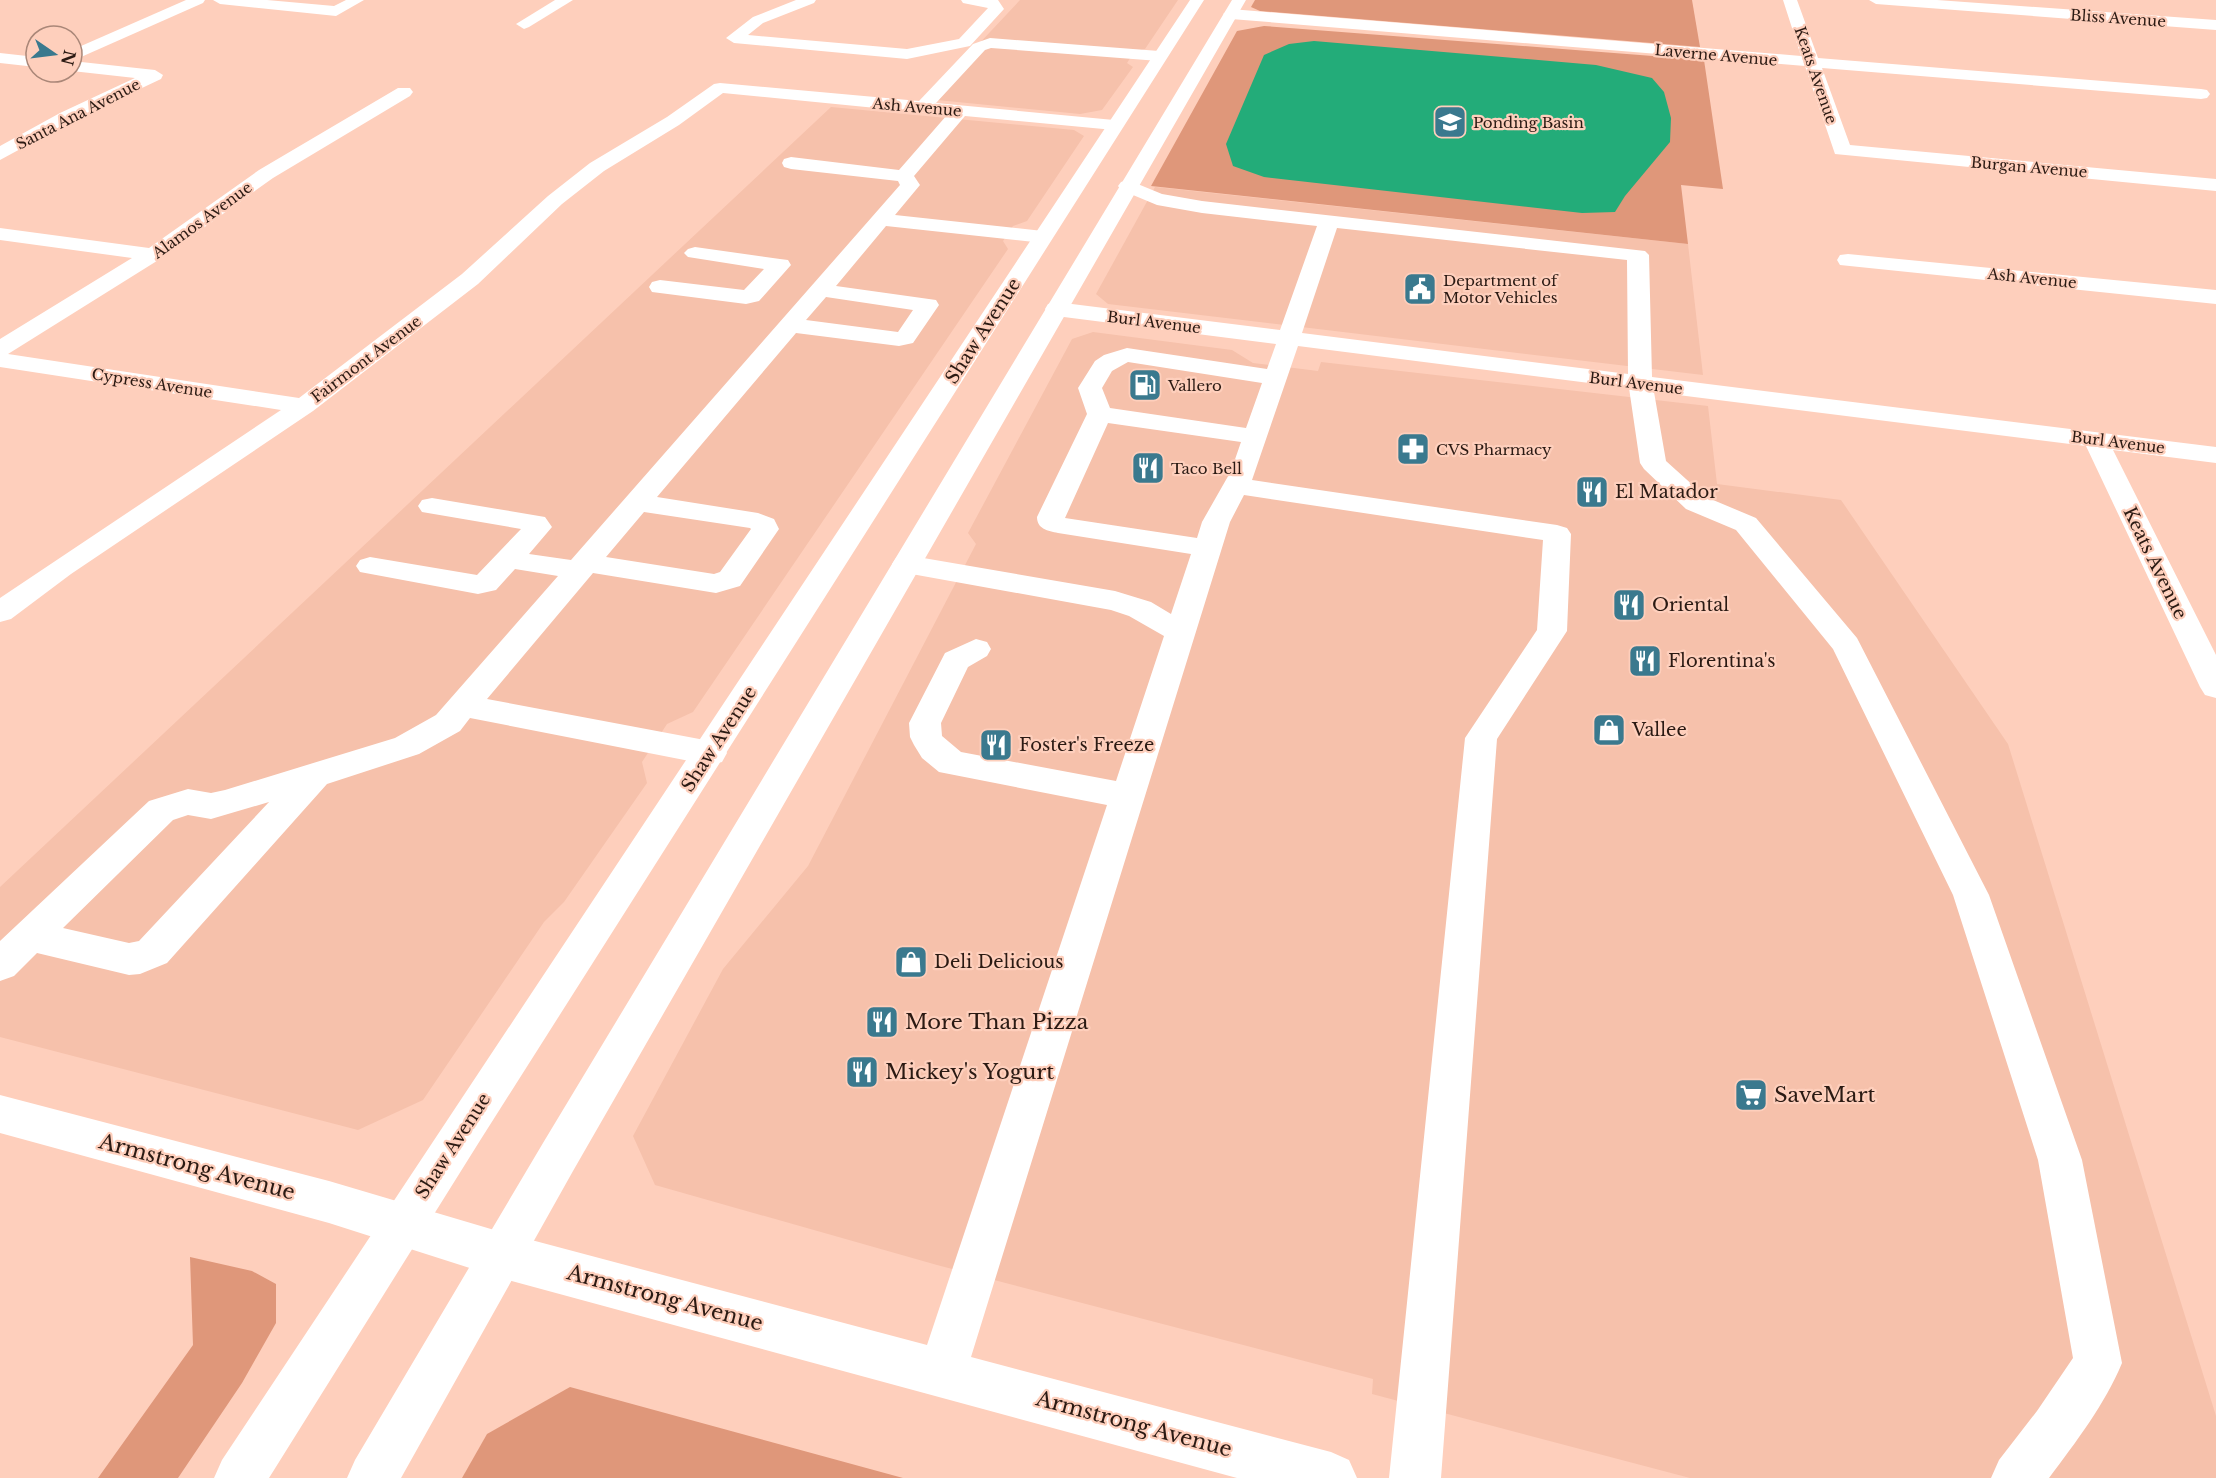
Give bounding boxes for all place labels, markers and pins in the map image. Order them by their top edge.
school or university icon: Ponding Basin [1432,104,1468,140]
place label: Ponding Basin [1473,113,1584,132]
public building icon: Department of Motor Vehicles [1402,271,1438,307]
place label: Department of Motor Vehicles [1443,271,1559,307]
fuel station icon: Vallero [1127,367,1163,403]
place label: Vallero [1167,376,1222,395]
pharmacy icon: CVS Pharmacy [1395,431,1431,467]
place label: CVS Pharmacy [1436,440,1552,459]
restaurant icon: Taco Bell [1130,450,1166,486]
place label: Taco Bell [1171,459,1242,478]
restaurant icon: El Matador [1574,474,1610,510]
place label: El Matador [1615,481,1718,503]
restaurant icon: Oriental [1611,587,1647,623]
place label: Oriental [1652,594,1729,616]
restaurant icon: Florentina's [1627,643,1663,679]
place label: Florentina's [1668,650,1776,672]
shop icon: Vallee [1591,712,1627,748]
place label: Vallee [1631,719,1687,741]
restaurant icon: Foster's Freeze [978,727,1014,763]
place label: Foster's Freeze [1019,734,1154,756]
shop icon: Deli Delicious [893,944,929,980]
place label: Deli Delicious [934,951,1063,973]
restaurant icon: More Than Pizza [864,1004,900,1040]
place label: More Than Pizza [905,1009,1089,1035]
restaurant icon: Mickey's Yogurt [844,1054,880,1090]
place label: Mickey's Yogurt [885,1059,1054,1085]
supermarket icon: SaveMart [1733,1077,1769,1113]
place label: SaveMart [1774,1082,1876,1108]

